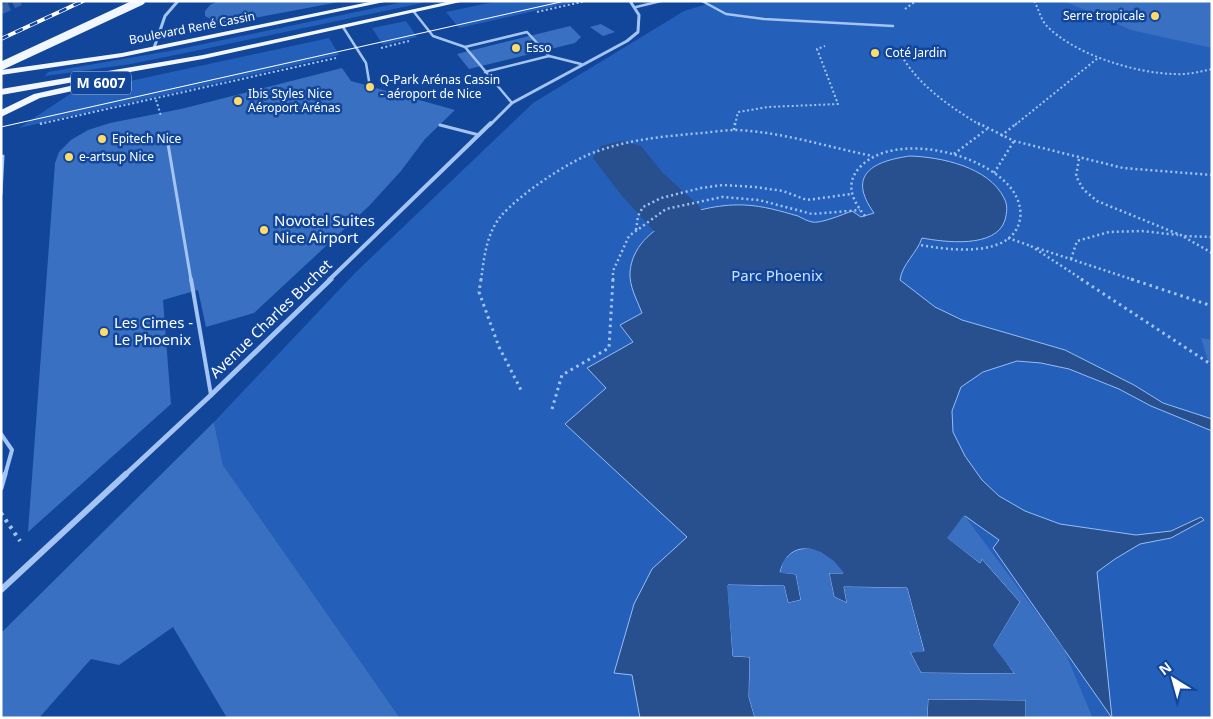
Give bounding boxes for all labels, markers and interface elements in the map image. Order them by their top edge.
street label: Boulevard René Cassin [127,7,256,48]
place label: Serre tropicale [1063,7,1145,24]
marker: Serre tropicale [1149,10,1161,22]
place label: Esso [526,39,551,56]
marker: Esso [510,42,522,54]
place label: Coté Jardin [885,44,947,61]
marker: Coté Jardin [869,47,881,59]
place label: Q-Park Arénas Cassin - aéroport de Nice [380,71,500,102]
road number: M 6007 [71,72,131,95]
marker: Q-Park Arénas Cassin - aéroport de Nice [364,81,376,93]
place label: Ibis Styles Nice Aéroport Arénas [248,85,341,116]
marker: Ibis Styles Nice Aéroport Arénas [232,95,244,107]
place label: Epitech Nice [112,130,182,147]
marker: Epitech Nice [96,133,108,145]
place label: e-artsup Nice [79,148,154,165]
marker: e-artsup Nice [63,151,75,163]
place label: Novotel Suites Nice Airport [274,210,375,247]
marker: Novotel Suites Nice Airport [258,224,270,236]
street label: Avenue Charles Buchet [205,254,336,382]
park label: Parc Phoenix [731,265,823,285]
place label: Les Cimes - Le Phoenix [114,312,193,349]
marker: Les Cimes - Le Phoenix [98,326,110,338]
north arrow [1148,654,1198,704]
text: N [1155,657,1175,679]

